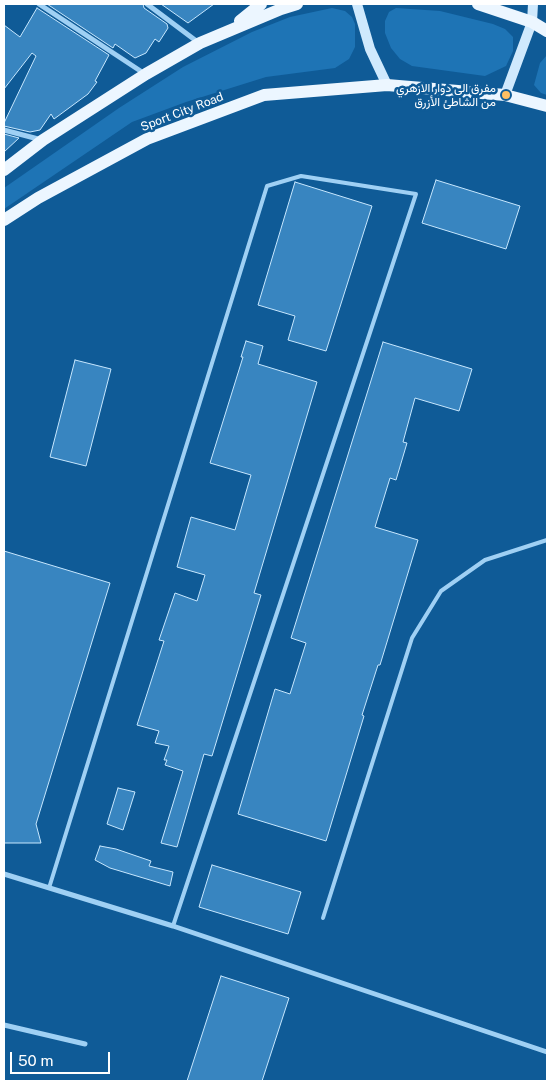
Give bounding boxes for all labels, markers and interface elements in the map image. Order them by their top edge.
place label: مفرق الى دوار الازهري من الشاطئ الأزرق [396,81,496,109]
marker: مفرق الى دوار الازهري من الشاطئ الأزرق [500,89,512,101]
street label: Sport City Road [138,90,226,134]
scale bar [12,1042,112,1074]
text: 50 m [18,1052,53,1069]

